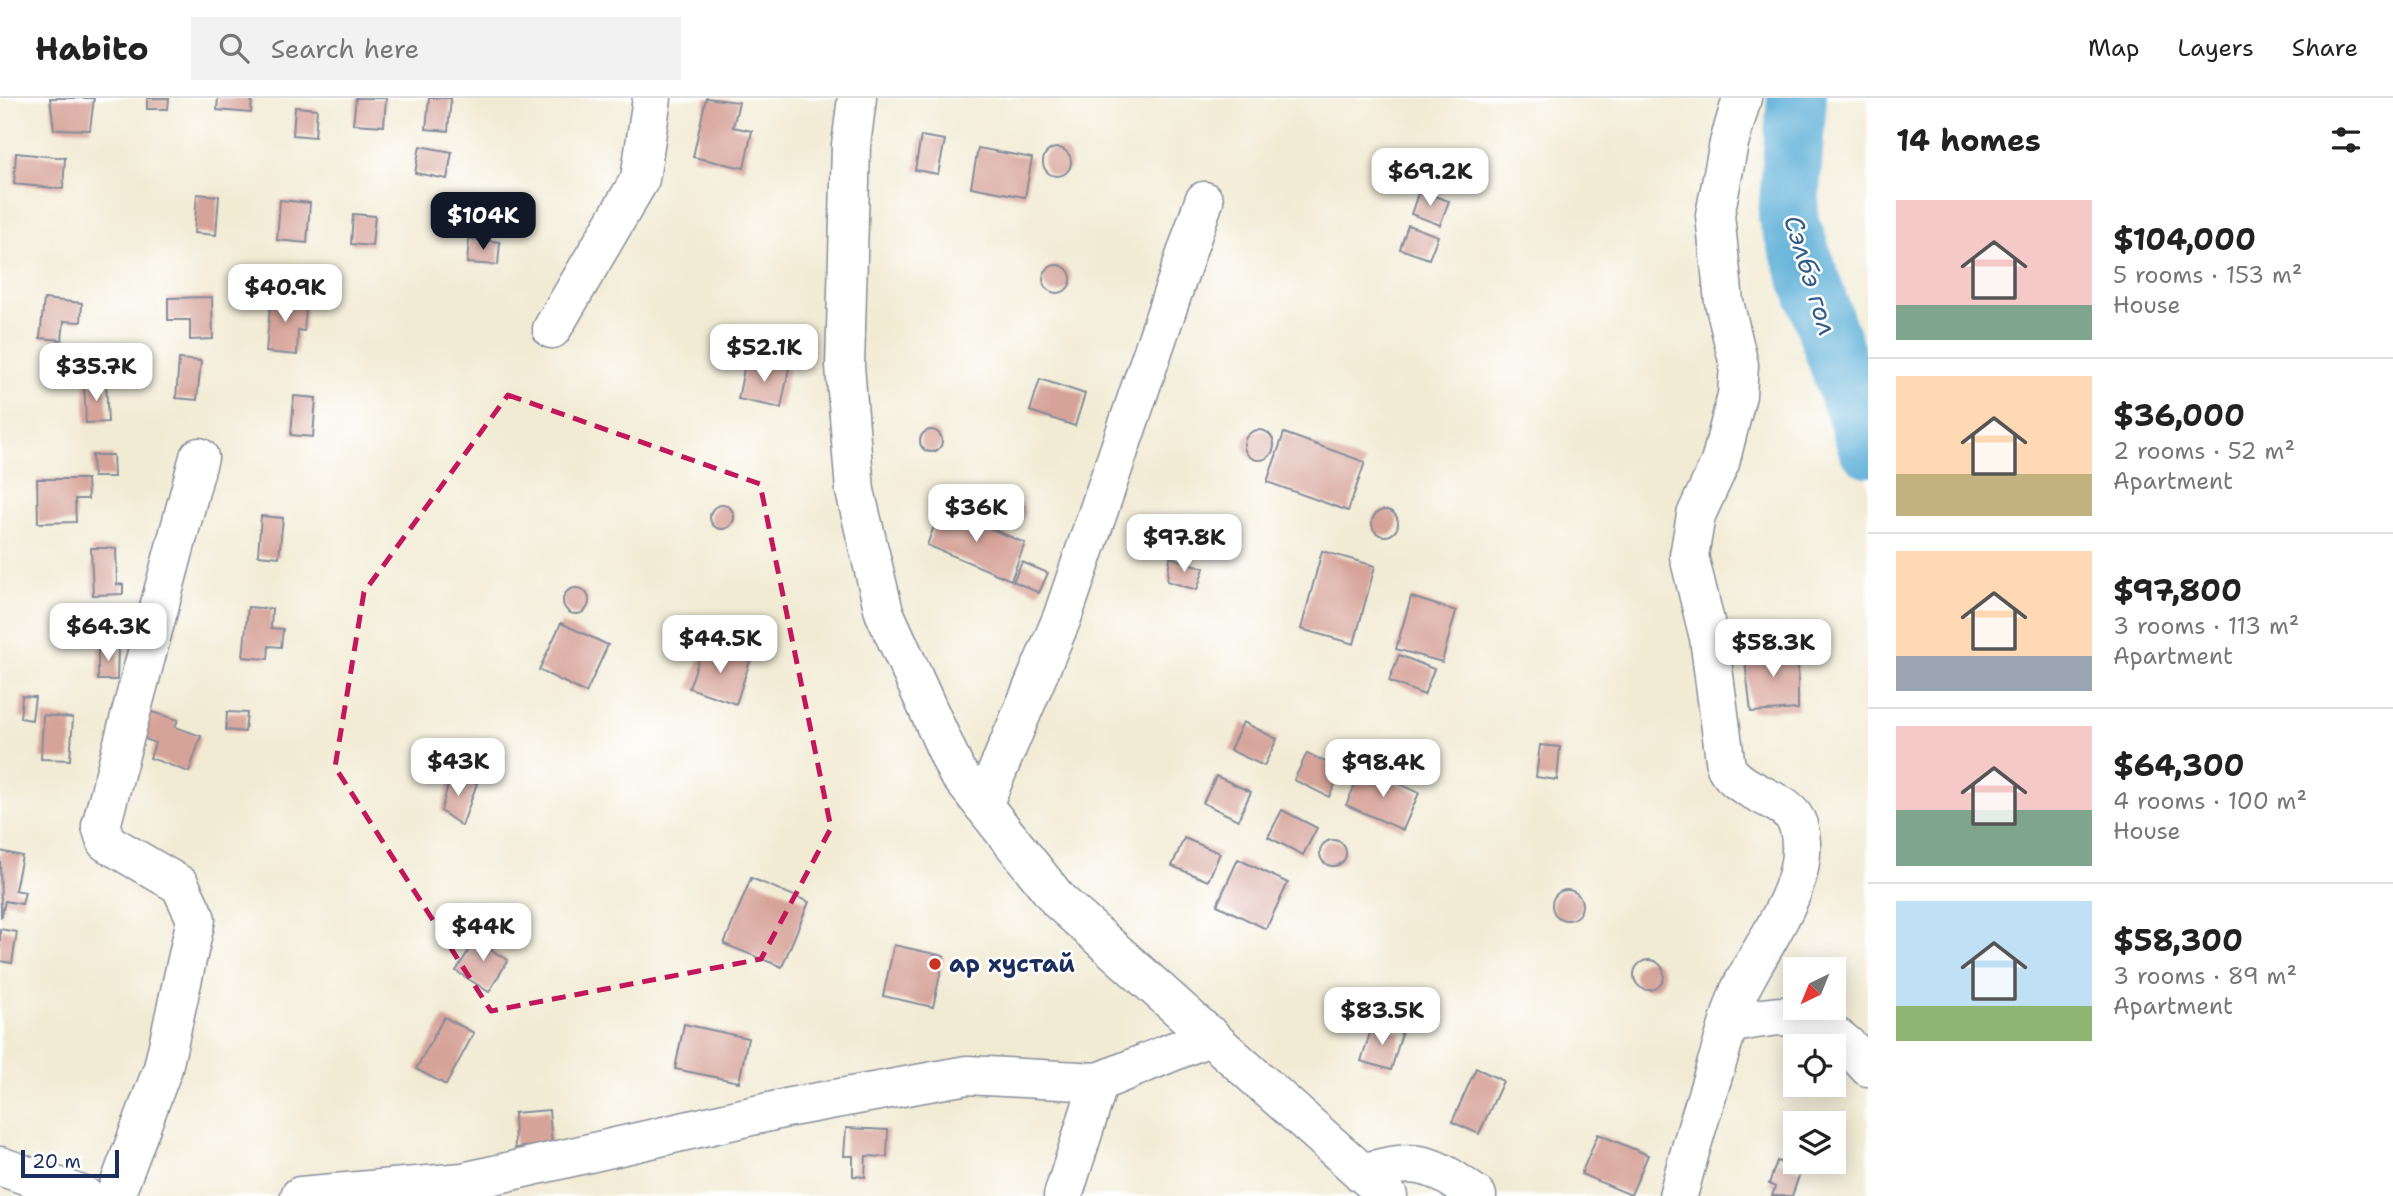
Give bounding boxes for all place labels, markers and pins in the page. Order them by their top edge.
pin: $69.2K [1373,148,1487,208]
pin: $104K [434,192,532,252]
pin: $40.9K [228,264,342,324]
pin: $52.1K [707,324,821,384]
pin: $35.7K [39,344,153,403]
pin: $36K [935,484,1017,544]
pin: $97.8K [1127,514,1241,574]
pin: $64.3K [51,603,165,663]
pin: $44.5K [663,616,777,675]
pin: $58.3K [1716,620,1830,679]
pin: $43K [417,738,499,798]
pin: $98.4K [1326,740,1440,799]
pin: $44K [442,904,524,963]
place label: ар хустай [949,948,1075,980]
marker: ар хустай [927,956,943,972]
pin: $83.5K [1325,988,1439,1047]

